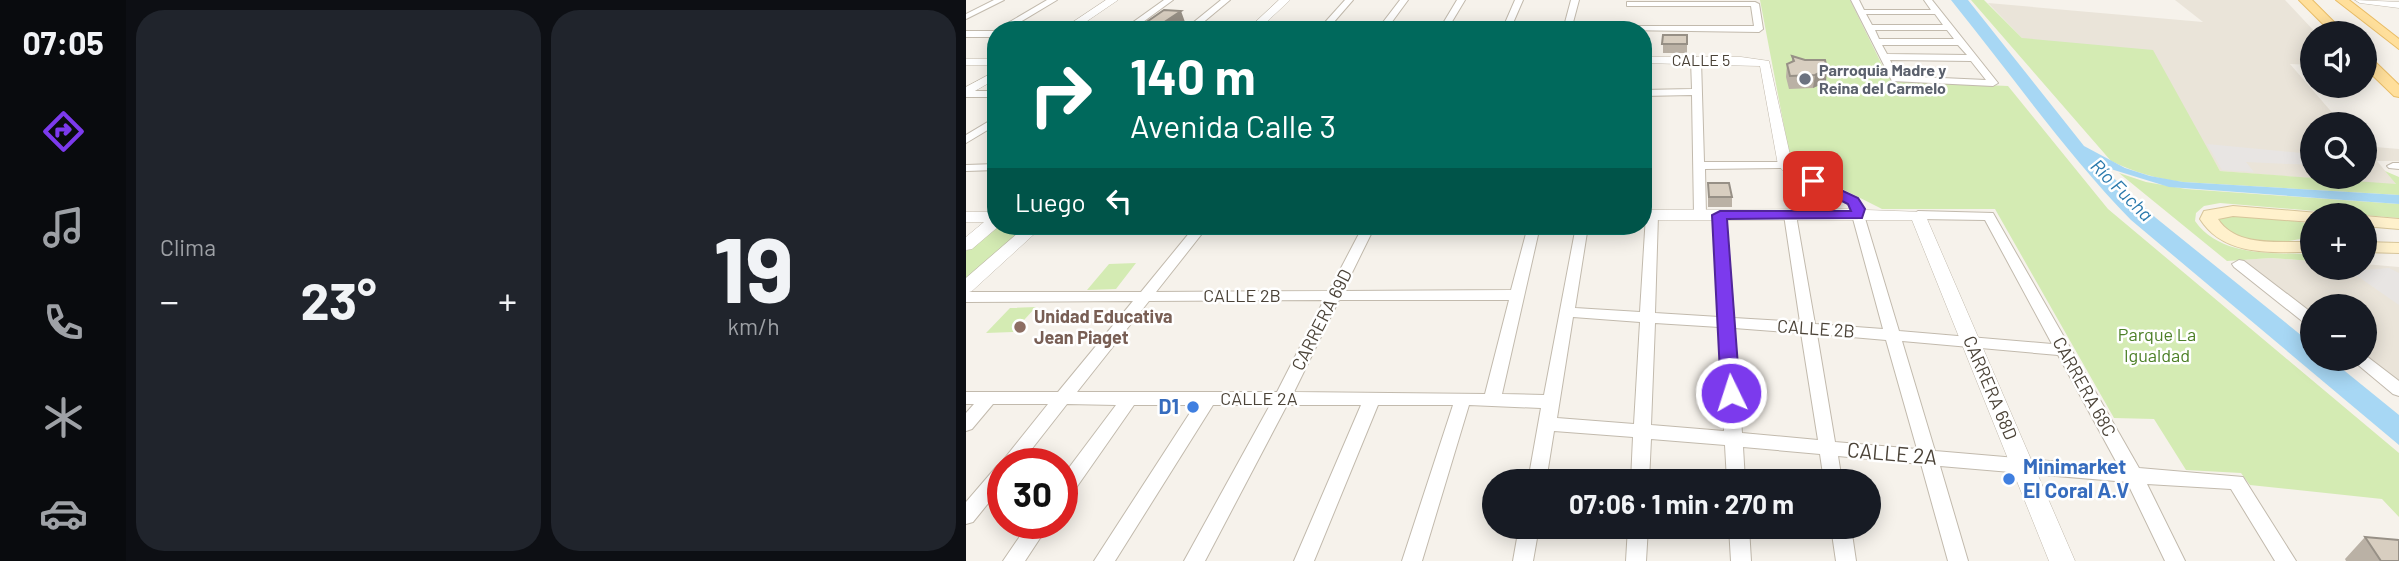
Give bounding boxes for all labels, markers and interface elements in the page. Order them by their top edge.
map controls [2300,21,2377,371]
button: sound [2300,21,2377,98]
text: 07:05 [22,23,104,61]
text: 140 m [1130,46,1256,105]
icon: right [1015,49,1106,140]
street label: CALLE 5 [1672,50,1730,69]
place label: Parroquia Madre y Reina del Carmelo [1819,60,1946,97]
marker: Parroquia Madre y Reina del Carmelo [1797,71,1813,87]
text: Avenida Calle 3 [1130,106,1336,144]
icon: directions [39,107,88,156]
button: search [2300,112,2377,189]
pin [1783,151,1843,211]
water label: Río Fucha [2086,154,2158,226]
icon: arrive [1794,162,1832,200]
icon: left [1100,182,1138,220]
text: Luego [1015,186,1086,217]
icon: music [39,203,88,252]
button: + [2300,203,2377,280]
text: 19 [713,212,794,321]
text: Clima [160,233,216,261]
street label: CARRERA 69D [1286,265,1356,374]
text: 23° [300,268,377,330]
text: − [160,277,179,323]
text: + [498,277,517,323]
street label: CALLE 2B [1203,284,1281,306]
button: − [2300,294,2377,371]
icon: phone [39,298,88,347]
place label: Unidad Educativa Jean Piaget [1034,305,1173,348]
text: km/h [727,312,780,340]
street label: CALLE 2B [1777,314,1856,342]
marker: Unidad Educativa Jean Piaget [1012,319,1028,335]
park label: Parque La Igualdad [2118,323,2196,366]
street label: CARRERA 68D [1959,332,2023,443]
street label: CARRERA 68C [2048,333,2121,440]
position arrow [1694,356,1768,430]
street label: CALLE 2A [1220,387,1298,409]
icon: climate [39,393,88,442]
place label: D1 [1159,393,1179,418]
marker: D1 [1185,399,1201,415]
street label: CALLE 2A [1846,436,1938,469]
speed limit sign: 30 [987,448,1078,539]
place label: Minimarket El Coral A.V [2023,453,2129,502]
marker: Minimarket El Coral A.V [2001,471,2017,487]
text: 07:06 · 1 min · 270 m [1569,488,1794,519]
icon: car [39,489,88,538]

